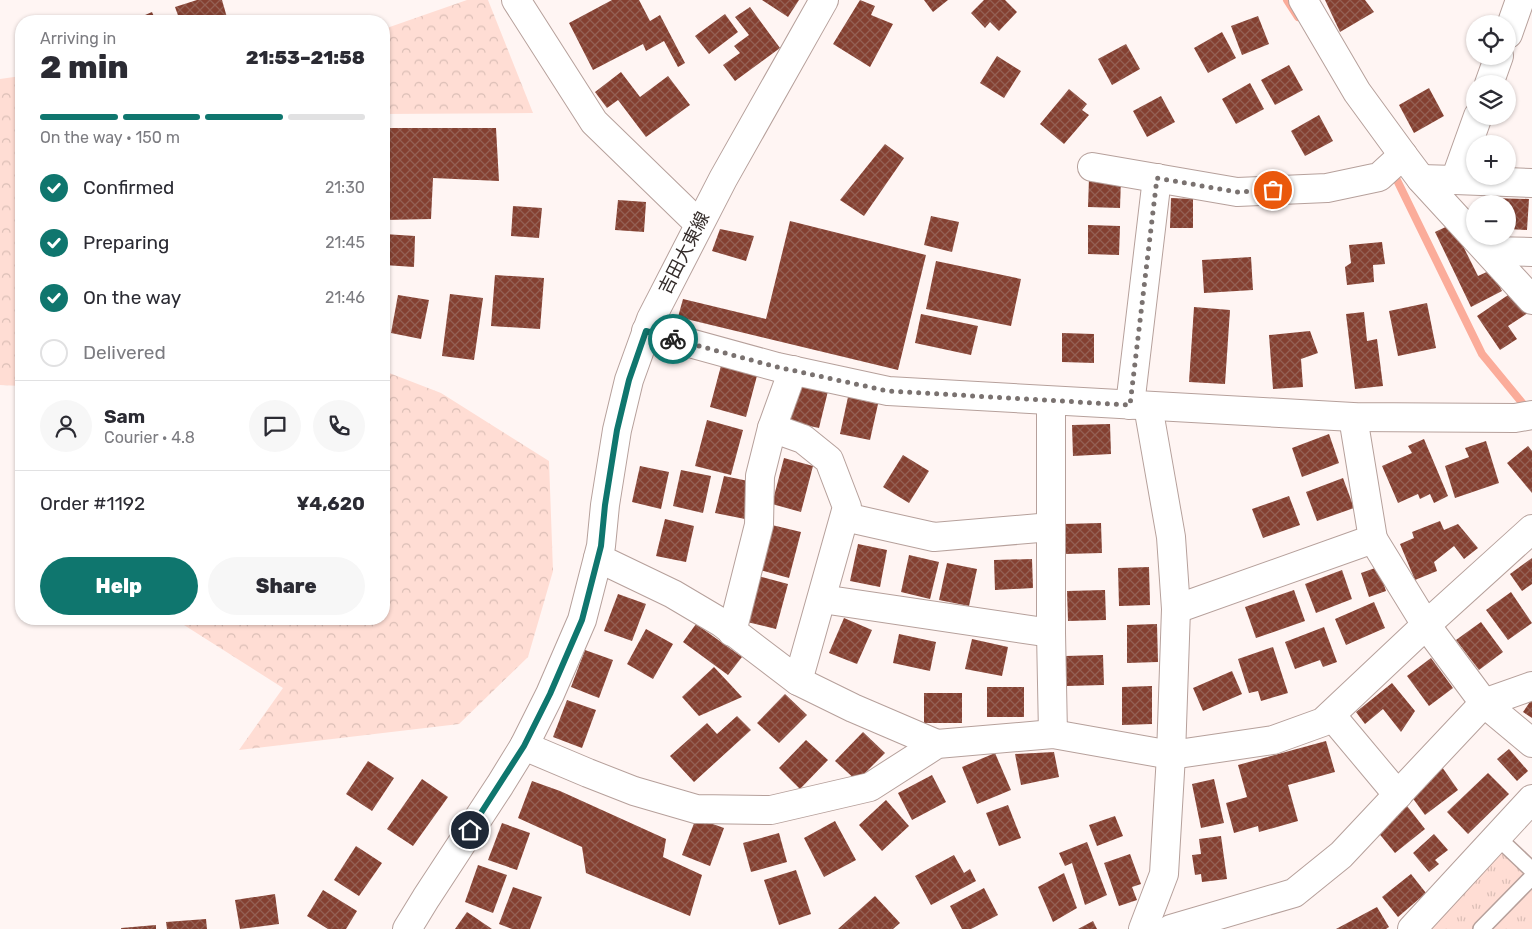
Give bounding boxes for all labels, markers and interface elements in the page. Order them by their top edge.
map controls [1466,15,1516,245]
button: locate [1466,15,1516,65]
text: Arriving in [40,29,116,48]
text: 21:53–21:58 [246,46,365,69]
text: 2 min [40,48,129,86]
button: layers [1466,75,1516,125]
text: On the way · 150 m [40,128,180,147]
button: + [1466,135,1516,185]
pin [1252,169,1294,211]
icon: check [40,174,68,202]
text: Confirmed [83,176,174,199]
icon: bag [1259,176,1287,204]
text: 21:30 [325,178,365,197]
button: − [1466,195,1516,245]
street label: 吉田大東線 [654,208,714,298]
icon: check [40,229,68,257]
text: Preparing [83,231,169,254]
text: 21:45 [325,233,365,252]
icon: check [40,284,68,312]
text: On the way [83,286,181,309]
text: 21:46 [325,288,365,307]
courier [648,314,698,364]
icon: bike [659,325,687,353]
text: Delivered [83,341,166,364]
button: person [40,400,92,452]
button: chat [249,400,301,452]
button: phone [313,400,365,452]
text: Sam [104,405,145,428]
text: Courier · 4.8 [104,428,195,447]
text: Order #1192 [40,492,145,515]
text: ¥4,620 [296,492,365,515]
button: Help [40,557,198,615]
button: Share [208,557,365,615]
pin [449,809,491,851]
icon: home [456,816,484,844]

